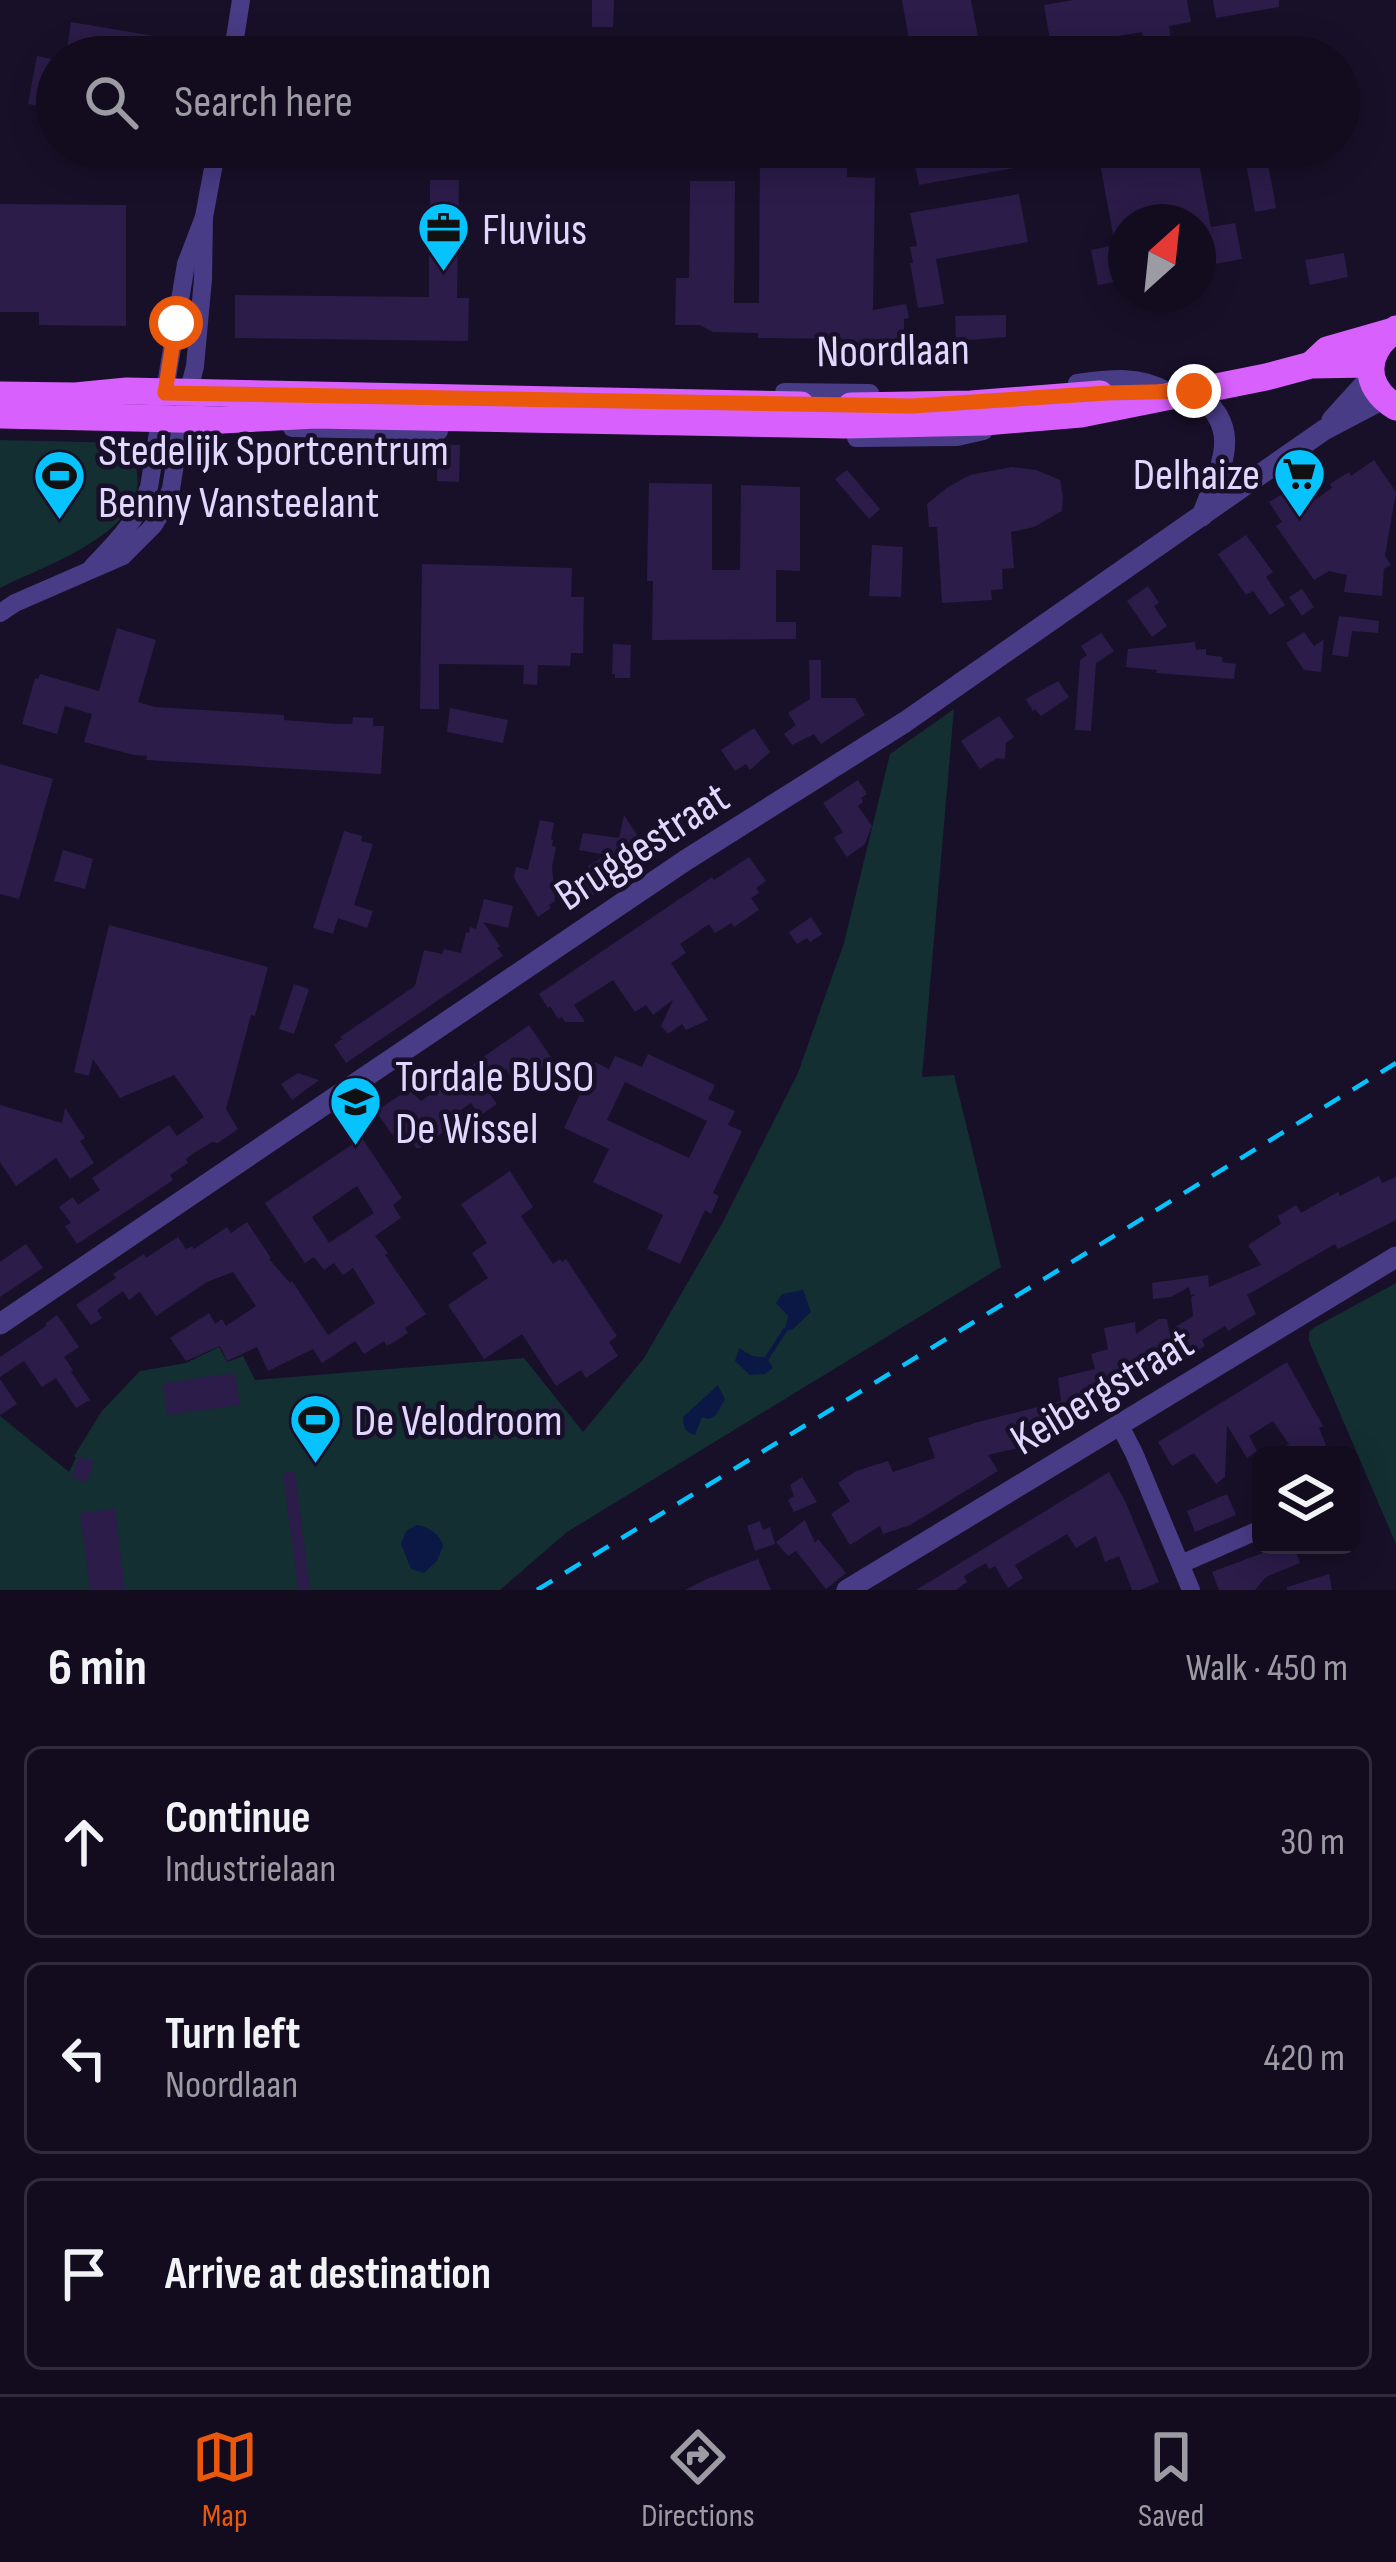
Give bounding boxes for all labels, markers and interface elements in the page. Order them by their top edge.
search box [36,36,1360,168]
icon: search [78,69,144,135]
text: Search here [174,75,353,130]
office icon: Fluvius [415,200,471,274]
place label: Fluvius [482,203,587,258]
north arrow [1108,204,1216,312]
route start [149,296,203,350]
street label: Noordlaan [816,323,970,380]
route end [1167,364,1221,418]
place label: Stedelijk Sportcentrum Benny Vansteelant [98,424,449,531]
supermarket icon: Delhaize [1271,445,1327,519]
sports icon: Stedelijk Sportcentrum Benny Vansteelant [31,447,87,521]
place label: Delhaize [1133,448,1260,503]
street label: Bruggestraat [545,771,740,924]
place label: Tordale BUSO De Wissel [395,1050,594,1157]
school or university icon: Tordale BUSO De Wissel [328,1073,384,1147]
street label: Keibergstraat [1001,1316,1203,1468]
sports icon: De Velodroom [287,1391,343,1465]
place label: De Velodroom [354,1394,563,1449]
map controls [1252,1446,1360,1554]
button: layers [1252,1446,1360,1554]
text: 6 min [48,1638,147,1699]
text: Walk · 450 m [1186,1645,1348,1692]
text: Continue [165,1791,311,1846]
icon: ahead [51,1809,117,1875]
text: 30 m [1280,1819,1345,1866]
text: Industrielaan [165,1846,336,1893]
text: Turn left [165,2007,300,2062]
icon: left [51,2025,117,2091]
text: 420 m [1264,2035,1345,2082]
text: Noordlaan [165,2062,298,2109]
icon: arrive [51,2241,117,2307]
text: Arrive at destination [165,2247,491,2302]
tab: Map [192,2424,258,2536]
tab: Directions [641,2424,755,2536]
tab: Saved [1138,2424,1204,2536]

